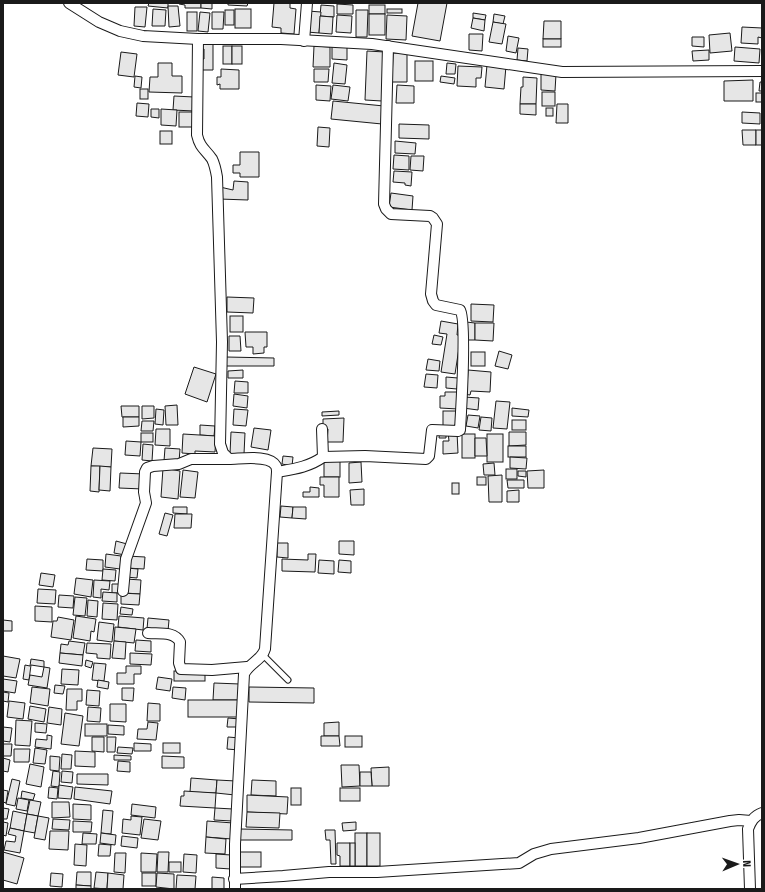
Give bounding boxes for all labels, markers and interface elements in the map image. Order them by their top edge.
north arrow [717,844,757,884]
text: N [740,860,753,867]

